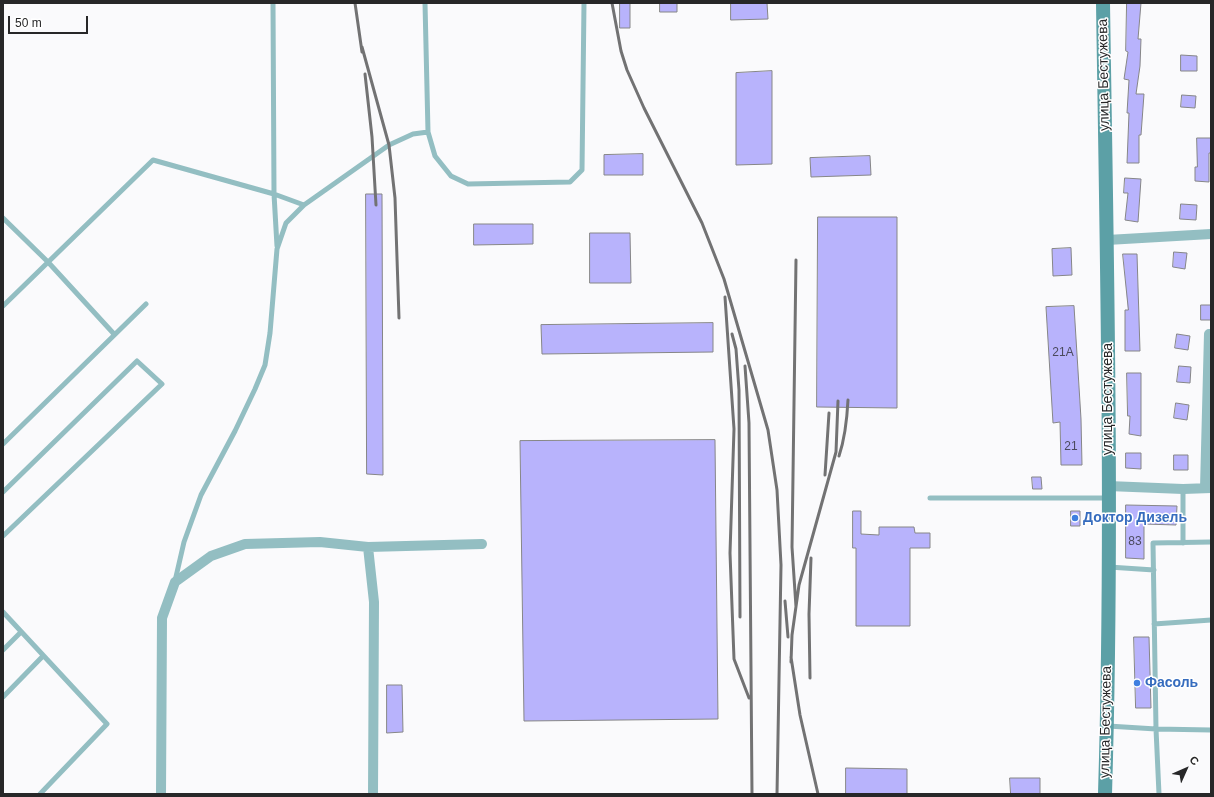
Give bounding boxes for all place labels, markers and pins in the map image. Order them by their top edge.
place label: Доктор Дизель [1083,510,1187,526]
marker: Доктор Дизель [1070,513,1080,523]
place label: Фасоль [1145,675,1198,691]
marker: Фасоль [1132,678,1142,688]

